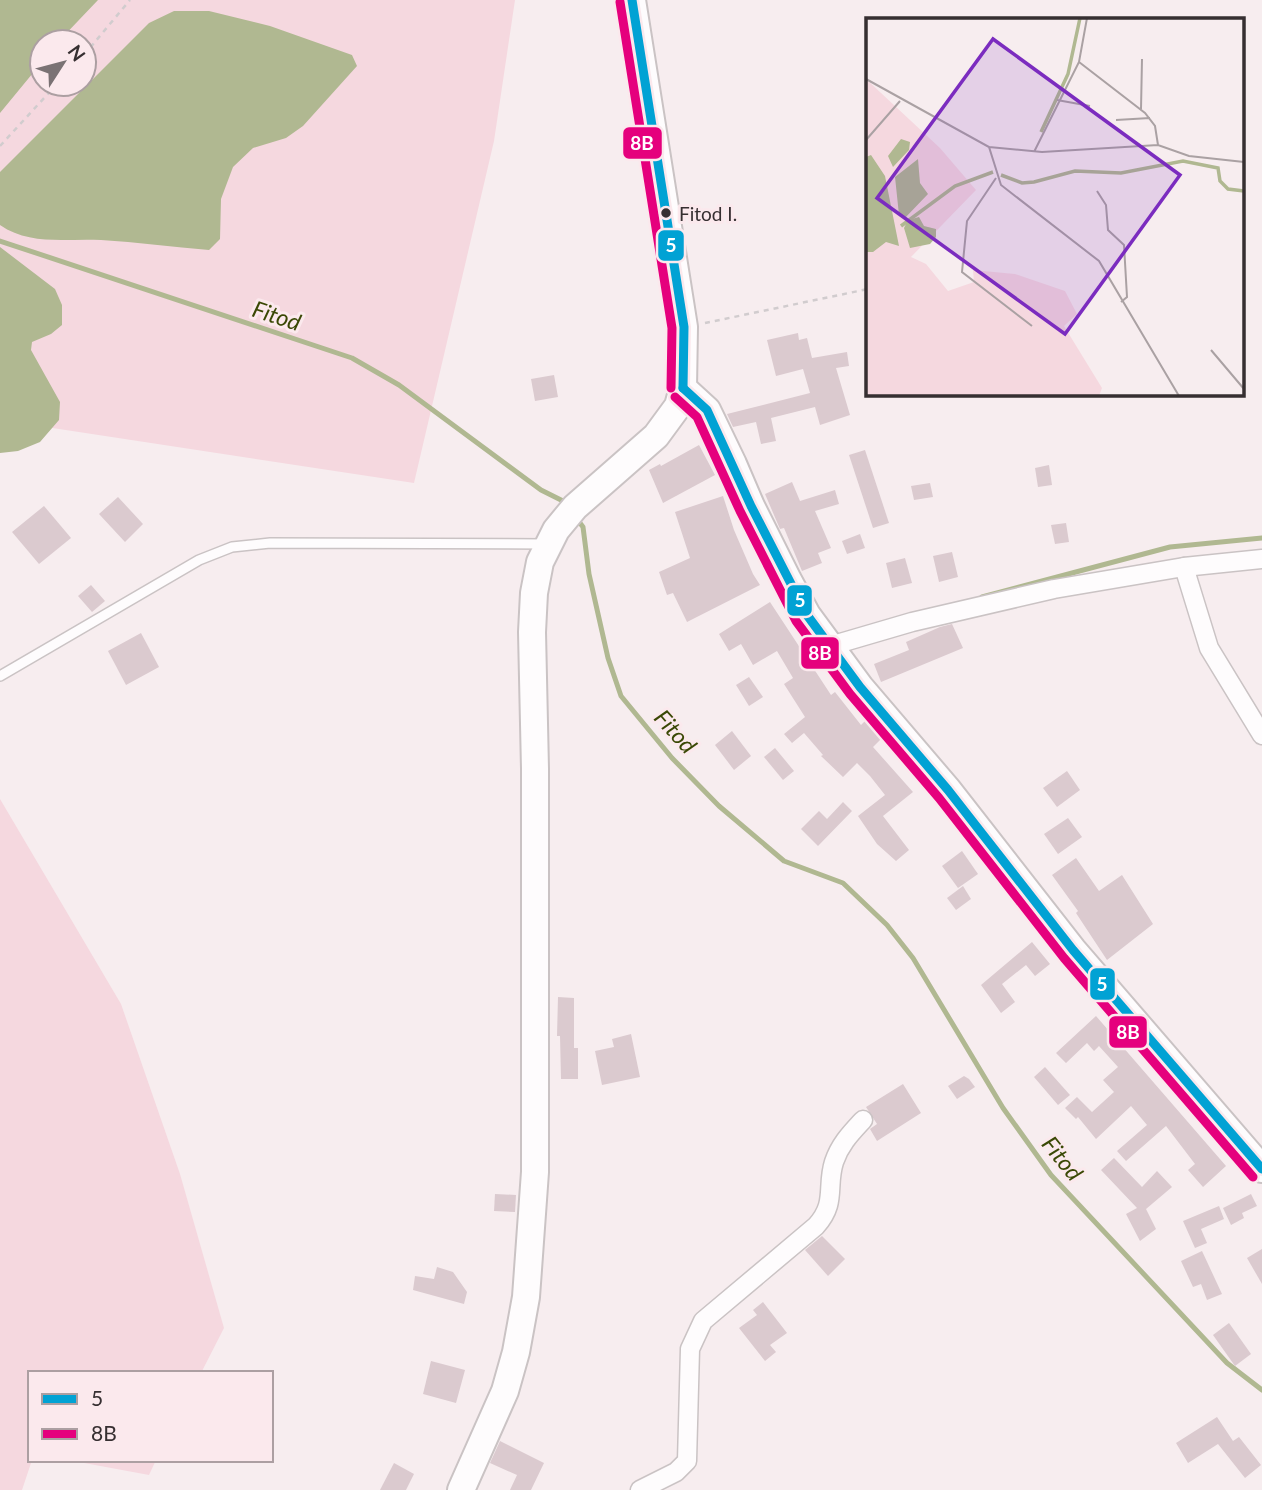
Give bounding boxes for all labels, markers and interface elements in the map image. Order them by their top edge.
inset map [866,18,1244,396]
north arrow [28,28,98,98]
text: N [64,40,91,65]
line badge: 8B [622,126,663,160]
text: 8B [630,131,654,154]
place label: Fitod I. [679,202,737,225]
marker: Fitod I. [659,206,673,220]
line badge: 5 [657,229,685,262]
text: 5 [665,233,677,256]
water label: Fitod [249,294,305,336]
line badge: 5 [786,584,813,617]
text: 5 [794,588,806,611]
line badge: 8B [800,636,840,670]
text: 8B [808,641,832,664]
water label: Fitod [649,703,703,759]
line badge: 5 [1089,967,1116,1001]
text: 5 [1096,972,1108,995]
line badge: 8B [1108,1015,1148,1049]
text: 8B [1116,1020,1140,1043]
water label: Fitod [1037,1130,1089,1186]
legend [28,1371,273,1462]
text: 5 [91,1385,103,1410]
text: 8B [91,1420,117,1445]

